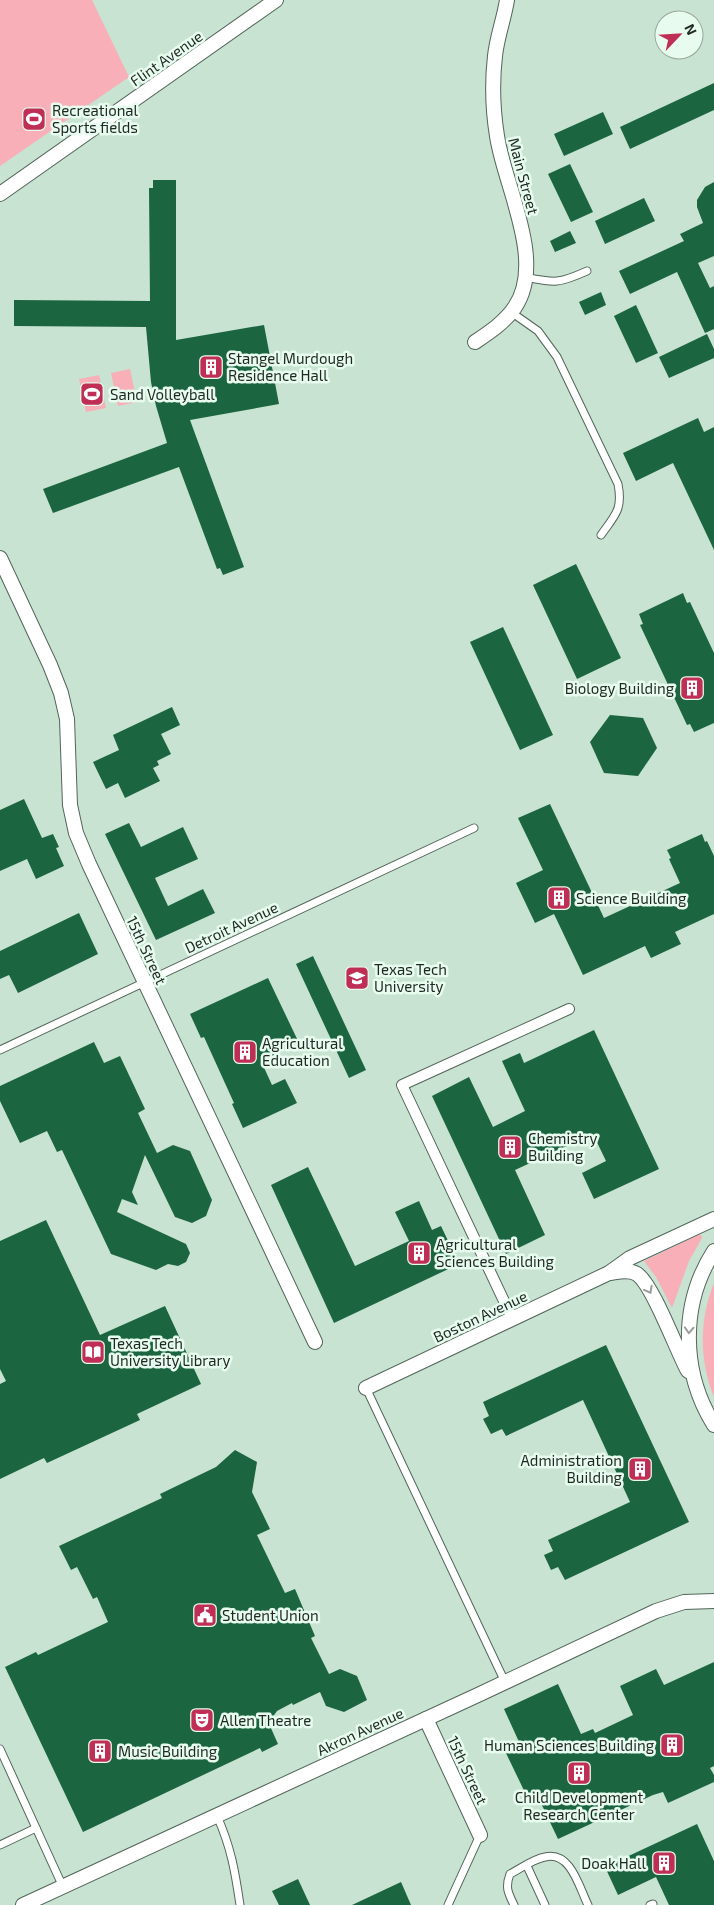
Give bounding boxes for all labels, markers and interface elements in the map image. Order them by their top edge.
north arrow [654,10,704,60]
text: N [681,21,701,37]
street label: Flint Avenue [126,27,206,89]
place label: Recreational Sports fields [52,101,139,136]
sports icon: Recreational Sports fields [21,106,47,132]
street label: Main Street [505,136,543,217]
place label: Stangel Murdough Residence Hall [228,349,353,384]
building icon: Stangel Murdough Residence Hall [198,354,224,380]
sports icon: Sand Volleyball [79,381,105,407]
place label: Sand Volleyball [110,385,215,403]
building icon: Biology Building [679,675,705,701]
place label: Biology Building [565,679,675,697]
building icon: Science Building [546,885,572,911]
place label: Science Building [576,889,687,907]
street label: Detroit Avenue [182,898,280,956]
street label: 15th Street [123,913,171,987]
place label: Texas Tech University [374,960,447,995]
school or university icon: Texas Tech University [344,965,370,991]
place label: Agricultural Education [262,1034,343,1069]
building icon: Agricultural Education [232,1039,258,1065]
place label: Chemistry Building [528,1129,598,1164]
building icon: Chemistry Building [497,1134,523,1160]
place label: Agricultural Sciences Building [436,1235,555,1270]
building icon: Agricultural Sciences Building [406,1240,432,1266]
one-way arrow [643,1284,653,1293]
street label: Boston Avenue [430,1286,530,1346]
one-way arrow [683,1326,694,1334]
place label: Texas Tech University Library [110,1334,231,1369]
library icon: Texas Tech University Library [80,1339,106,1365]
place label: Administration Building [521,1451,623,1486]
building icon: Administration Building [627,1456,653,1482]
public building icon: Student Union [192,1602,218,1628]
place label: Student Union [222,1606,319,1624]
street label: Akron Avenue [314,1703,406,1759]
theatre icon: Allen Theatre [189,1707,215,1733]
place label: Allen Theatre [220,1711,311,1729]
building icon: Human Sciences Building [659,1732,685,1758]
street label: 15th Street [444,1733,492,1807]
place label: Human Sciences Building [484,1736,655,1754]
building icon: Music Building [87,1738,113,1764]
place label: Music Building [118,1742,218,1760]
building icon: Child Development Research Center [566,1760,592,1786]
place label: Child Development Research Center [515,1788,644,1823]
building icon: Doak Hall [651,1850,677,1876]
place label: Doak Hall [581,1854,647,1872]

